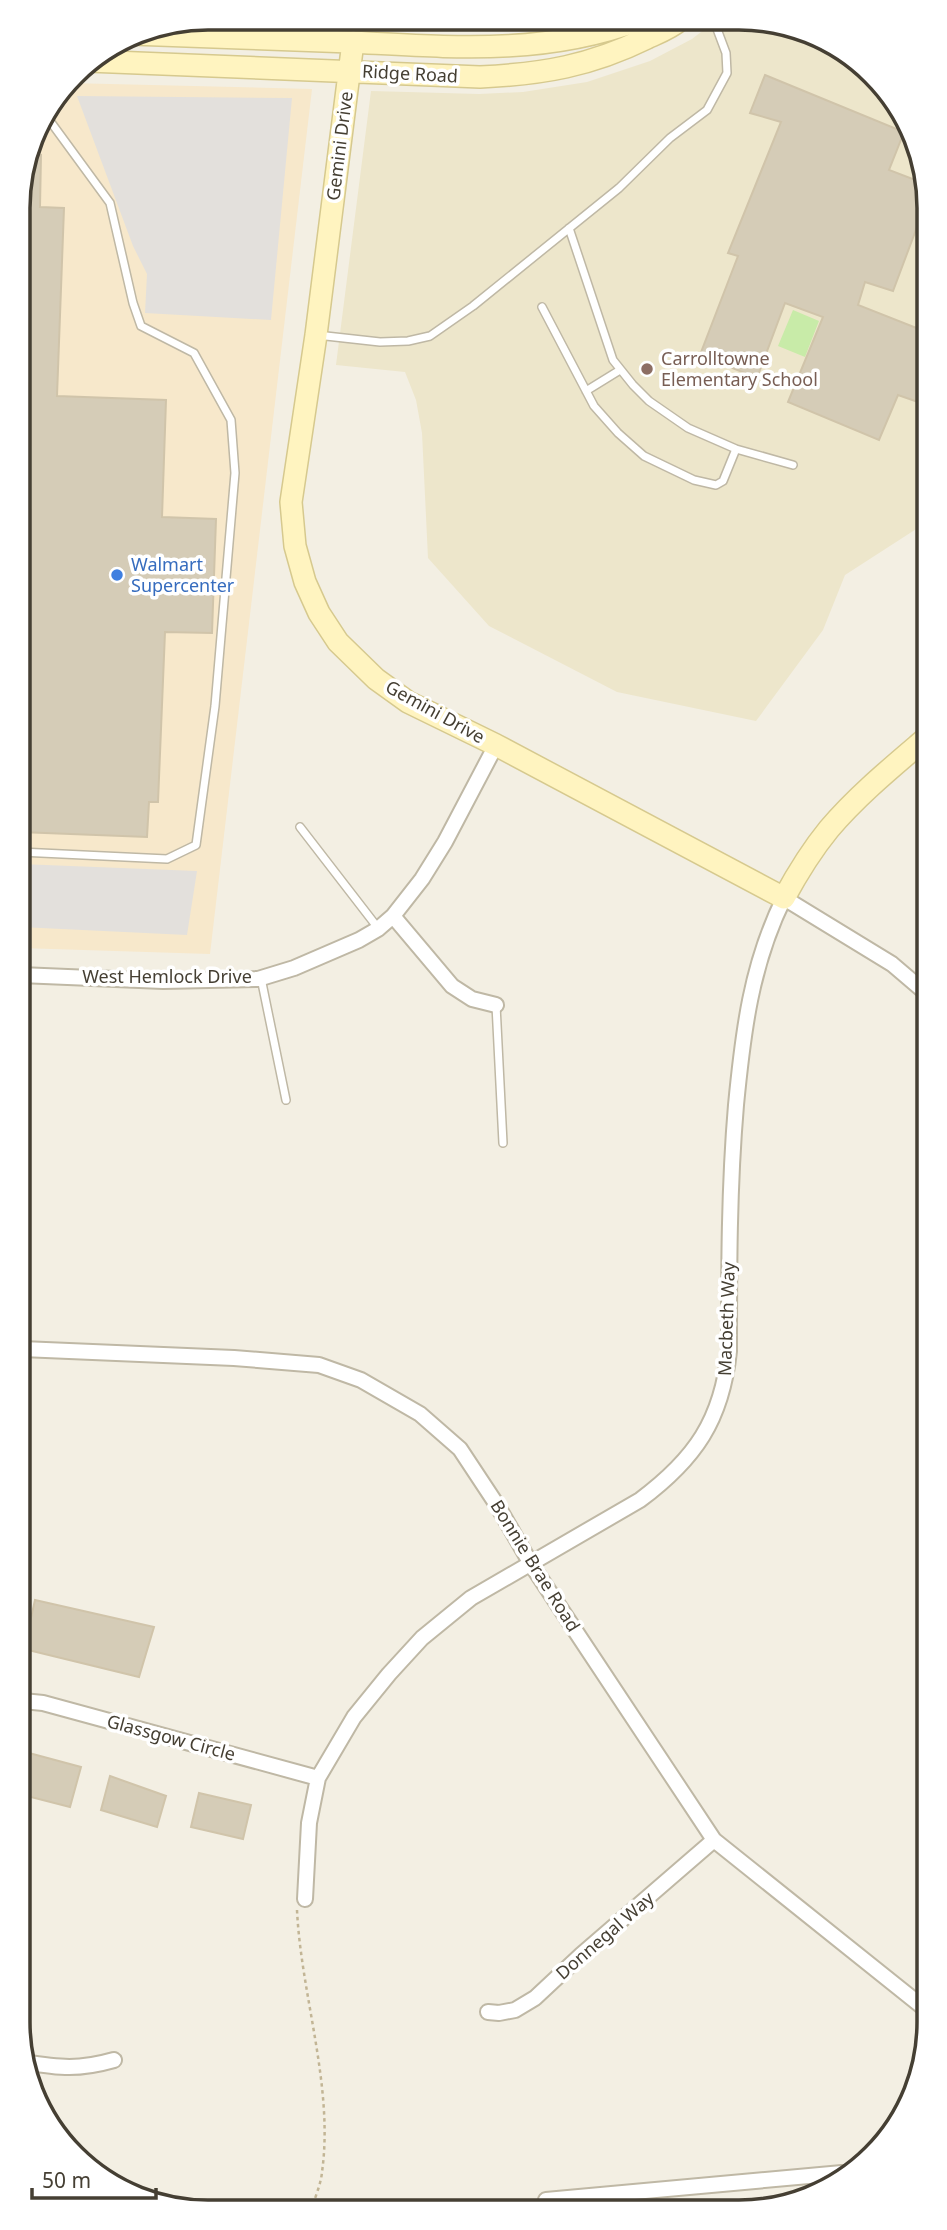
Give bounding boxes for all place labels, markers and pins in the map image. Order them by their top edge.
place label: Carrolltowne Elementary School [661,346,818,391]
marker: Carrolltowne Elementary School [639,361,655,377]
place label: Walmart Supercenter [131,552,235,597]
marker: Walmart Supercenter [109,567,125,583]

